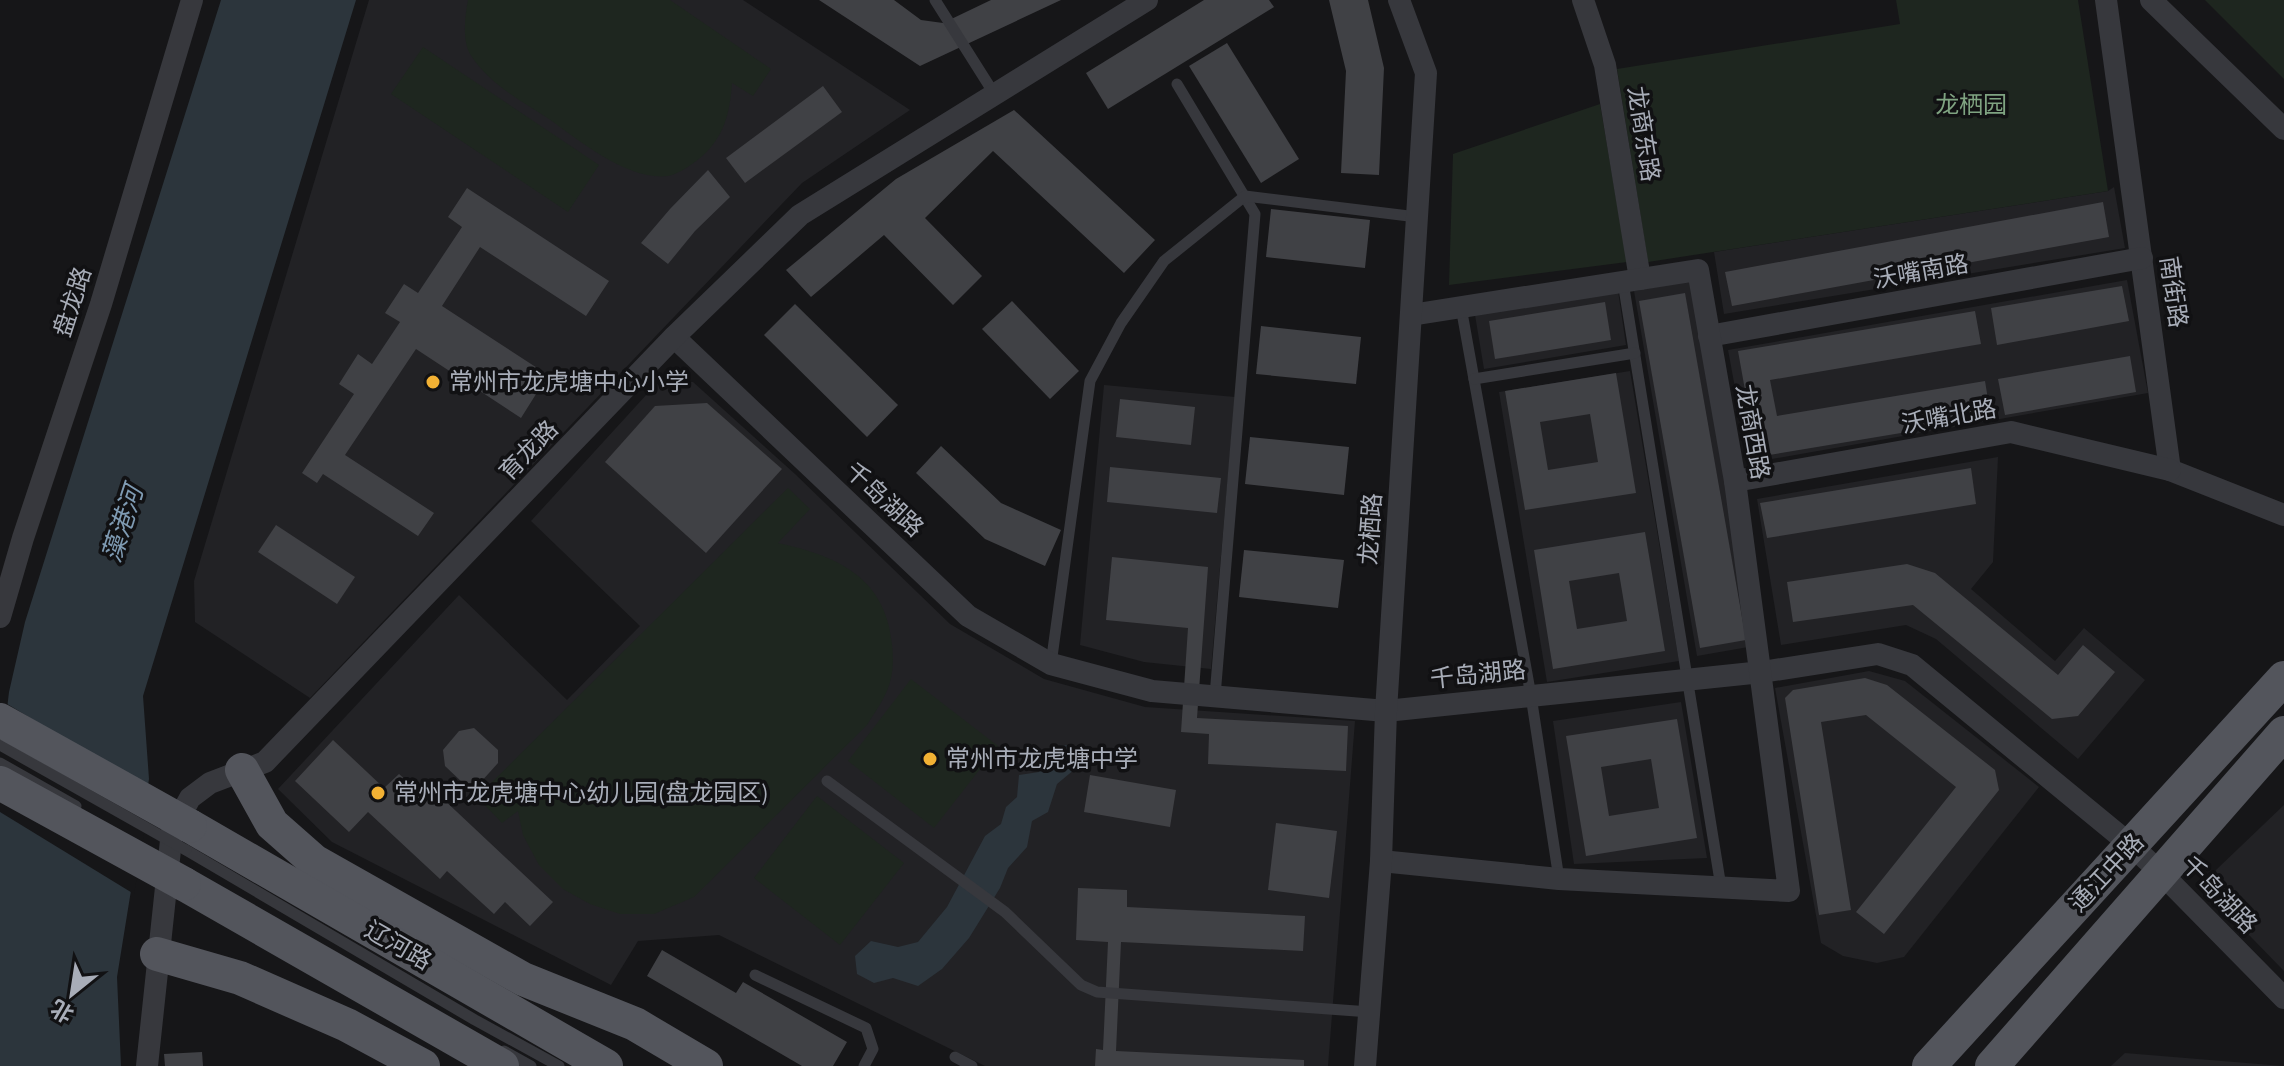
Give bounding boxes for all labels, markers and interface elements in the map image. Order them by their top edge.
street label: 龙商东路 [1618,84,1668,184]
park label: 龙栖园 [1935,88,2007,123]
street label: 沃嘴南路 [1871,246,1971,298]
street label: 南街路 [2151,254,2195,330]
street label: 盘龙路 [45,262,101,342]
place label: 常州市龙虎塘中心小学 [449,365,689,400]
marker: 常州市龙虎塘中心小学 [424,373,442,391]
street label: 龙商西路 [1726,382,1778,482]
street label: 沃嘴北路 [1899,391,1999,443]
street label: 育龙路 [491,413,567,489]
street label: 千岛湖路 [837,454,931,546]
water label: 藻港河 [93,476,154,567]
street label: 龙栖路 [1351,492,1391,566]
street label: 千岛湖路 [1428,653,1528,697]
place label: 常州市龙虎塘中学 [946,742,1138,777]
marker: 常州市龙虎塘中学 [921,750,939,768]
place label: 常州市龙虎塘中心幼儿园(盘龙园区) [394,776,769,811]
marker: 常州市龙虎塘中心幼儿园(盘龙园区) [369,784,387,802]
street label: 通江中路 [2061,826,2153,920]
street label: 千岛湖路 [2173,848,2265,942]
street label: 辽河路 [358,913,438,979]
north arrow [32,954,112,1034]
text: 北 [45,991,80,1030]

